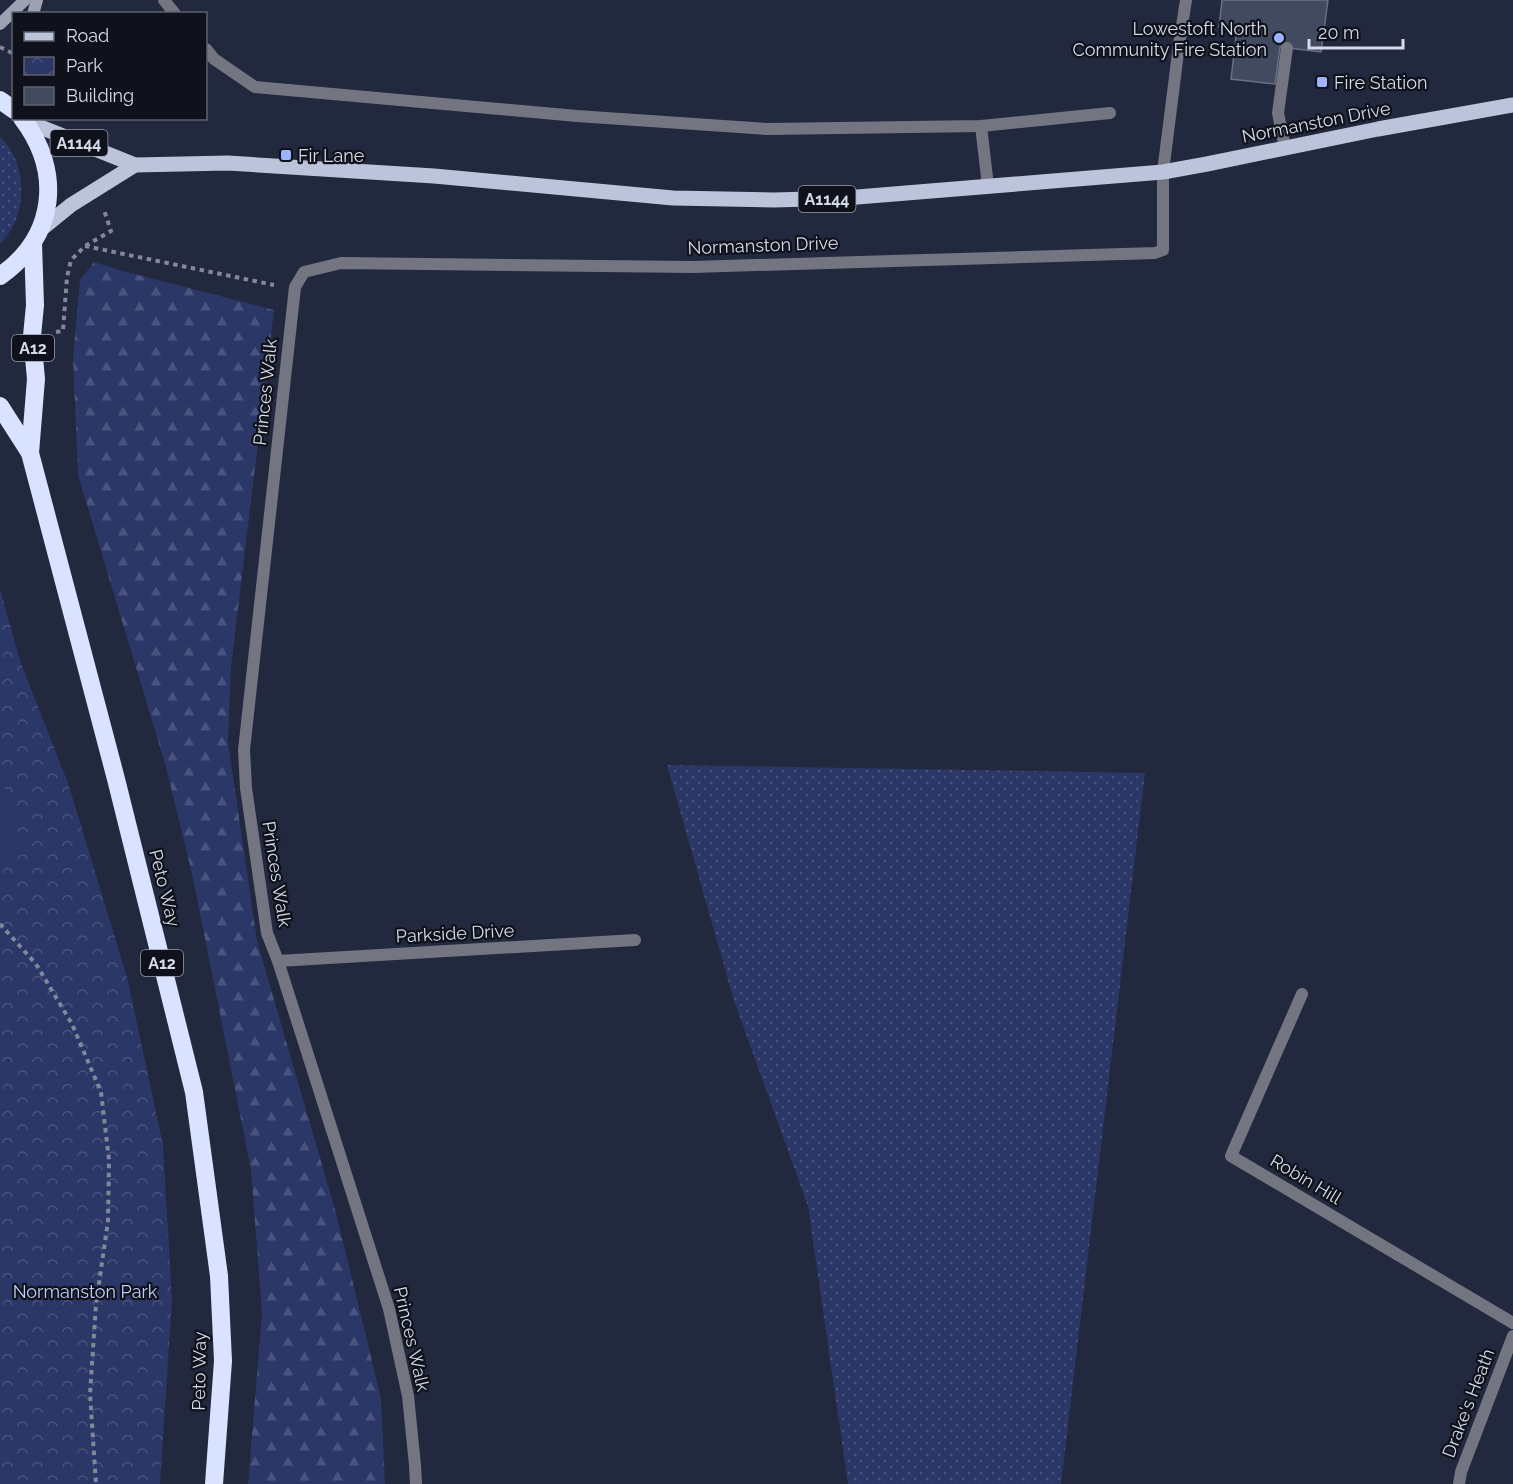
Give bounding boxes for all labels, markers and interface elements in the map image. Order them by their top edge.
legend [12,12,207,120]
scale bar [1309,12,1404,50]
place label: Lowestoft North Community Fire Station [1072,18,1267,60]
text: 20 m [1318,22,1360,43]
text: Road [66,25,109,46]
marker: Lowestoft North Community Fire Station [1272,31,1286,45]
text: Park [66,55,103,76]
place label: Fire Station [1334,72,1427,93]
marker: Fire Station [1315,75,1329,89]
text: Building [66,85,134,106]
street label: Normanston Drive [1240,97,1393,147]
road number: A1144 [50,130,107,156]
place label: Fir Lane [298,145,365,166]
marker: Fir Lane [279,148,293,162]
road number: A1144 [798,186,856,212]
street label: Normanston Drive [687,232,839,258]
road number: A12 [12,335,54,361]
street label: Princes Walk [249,337,281,446]
street label: Princes Walk [258,819,296,929]
street label: Peto Way [145,847,185,929]
street label: Parkside Drive [395,919,515,947]
road number: A12 [141,950,183,976]
street label: Robin Hill [1267,1150,1345,1208]
park label: Normanston Park [13,1281,158,1302]
street label: Princes Walk [390,1284,434,1394]
street label: Peto Way [188,1331,210,1411]
street label: Drake's Heath [1438,1346,1498,1460]

